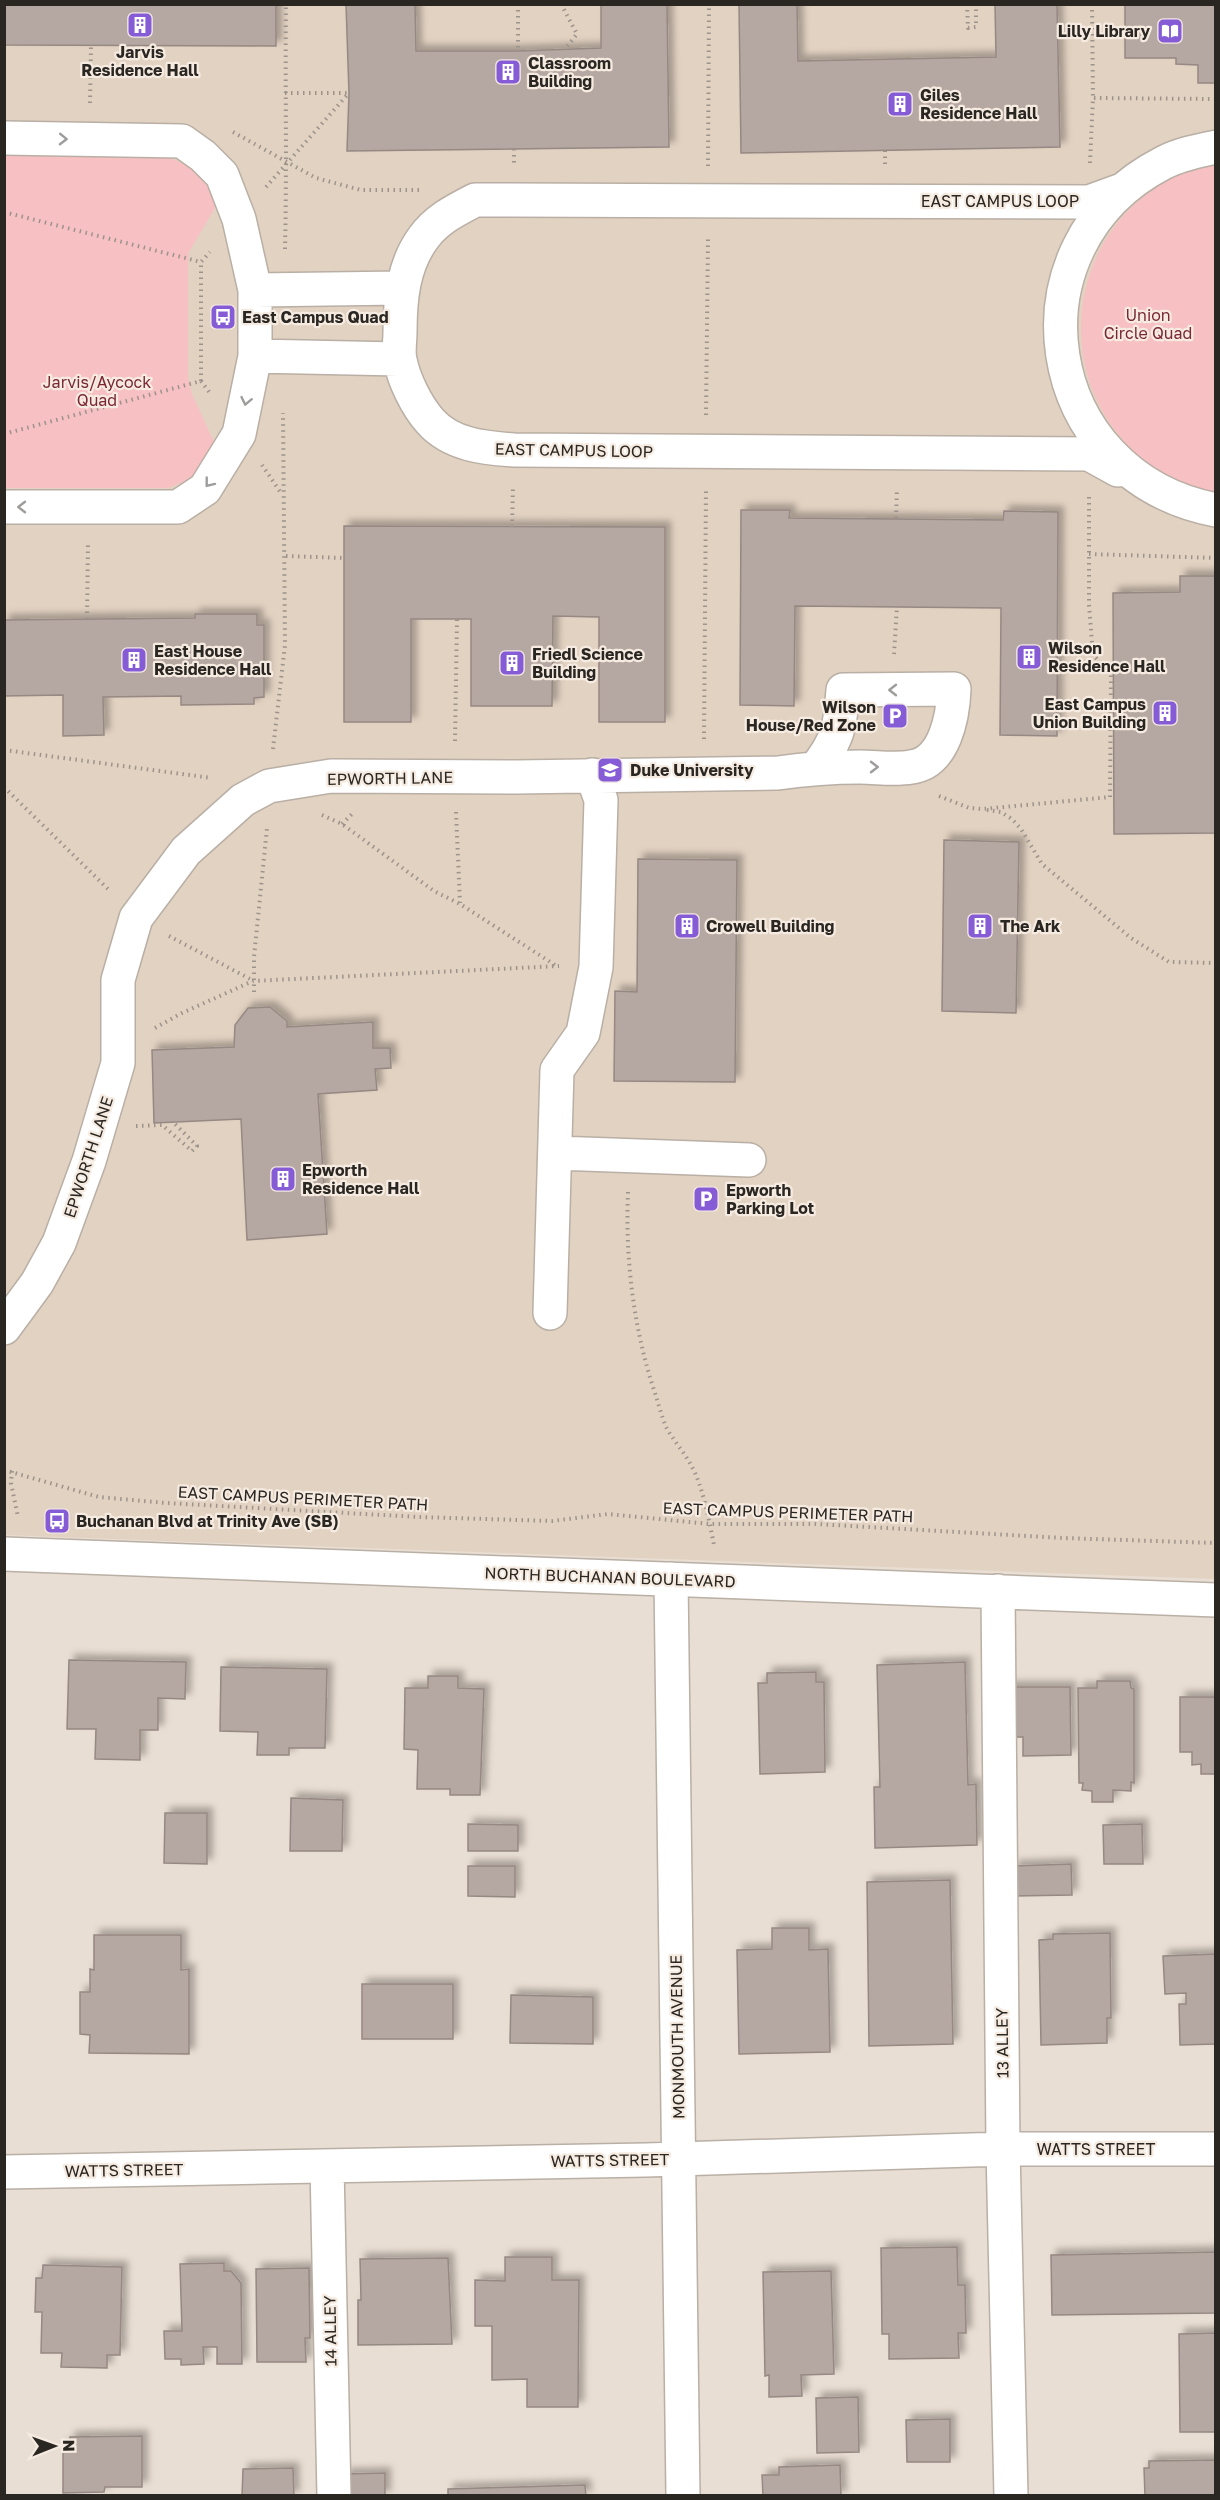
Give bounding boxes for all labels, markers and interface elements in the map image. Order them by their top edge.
building icon: Jarvis Residence Hall [125,10,155,40]
library icon: Lilly Library [1155,16,1185,46]
place label: Lilly Library [1058,21,1150,41]
place label: Jarvis Residence Hall [81,42,199,80]
place label: Classroom Building [528,53,611,91]
building icon: Classroom Building [493,57,523,87]
place label: Giles Residence Hall [920,85,1038,123]
building icon: Giles Residence Hall [885,89,915,119]
one-way arrow [58,133,67,145]
street label: EAST CAMPUS LOOP [921,191,1079,211]
bus stop icon: East Campus Quad [208,302,238,332]
park label: Union Circle Quad [1104,305,1192,343]
place label: East Campus Quad [242,307,389,327]
park label: Jarvis/Aycock Quad [43,372,151,410]
one-way arrow [240,396,253,406]
street label: EAST CAMPUS LOOP [495,439,653,461]
one-way arrow [205,476,216,487]
one-way arrow [18,501,27,513]
place label: Wilson Residence Hall [1048,638,1166,676]
place label: East House Residence Hall [154,641,272,679]
building icon: Wilson Residence Hall [1014,642,1044,672]
place label: Friedl Science Building [532,644,643,682]
building icon: East House Residence Hall [119,645,149,675]
building icon: Friedl Science Building [497,648,527,678]
one-way arrow [888,683,897,696]
place label: East Campus Union Building [1033,694,1146,732]
place label: Wilson House/Red Zone [746,697,876,735]
building icon: East Campus Union Building [1150,698,1180,728]
parking icon: Wilson House/Red Zone [880,701,910,731]
school or university icon: Duke University [595,755,625,785]
place label: Duke University [630,760,754,780]
one-way arrow [870,761,879,773]
street label: EPWORTH LANE [327,767,453,789]
building icon: Crowell Building [672,911,702,941]
building icon: The Ark [965,911,995,941]
place label: Crowell Building [706,916,835,936]
place label: The Ark [1000,916,1061,936]
street label: EPWORTH LANE [59,1094,117,1220]
place label: Epworth Residence Hall [302,1160,420,1198]
building icon: Epworth Residence Hall [268,1164,298,1194]
place label: Epworth Parking Lot [726,1180,814,1218]
parking icon: Epworth Parking Lot [691,1184,721,1214]
street label: EAST CAMPUS PERIMETER PATH [177,1481,429,1515]
street label: EAST CAMPUS PERIMETER PATH [662,1498,914,1526]
bus stop icon: Buchanan Blvd at Trinity Ave (SB) [42,1506,72,1536]
place label: Buchanan Blvd at Trinity Ave (SB) [76,1511,339,1531]
street label: NORTH BUCHANAN BOULEVARD [484,1563,736,1591]
street label: MONMOUTH AVENUE [666,1955,688,2119]
street label: 13 ALLEY [991,2007,1013,2078]
street label: WATTS STREET [1037,2139,1156,2159]
street label: WATTS STREET [550,2149,670,2171]
street label: WATTS STREET [64,2159,184,2181]
street label: 14 ALLEY [319,2295,341,2366]
north arrow [24,2416,84,2476]
text: N [59,2439,79,2452]

